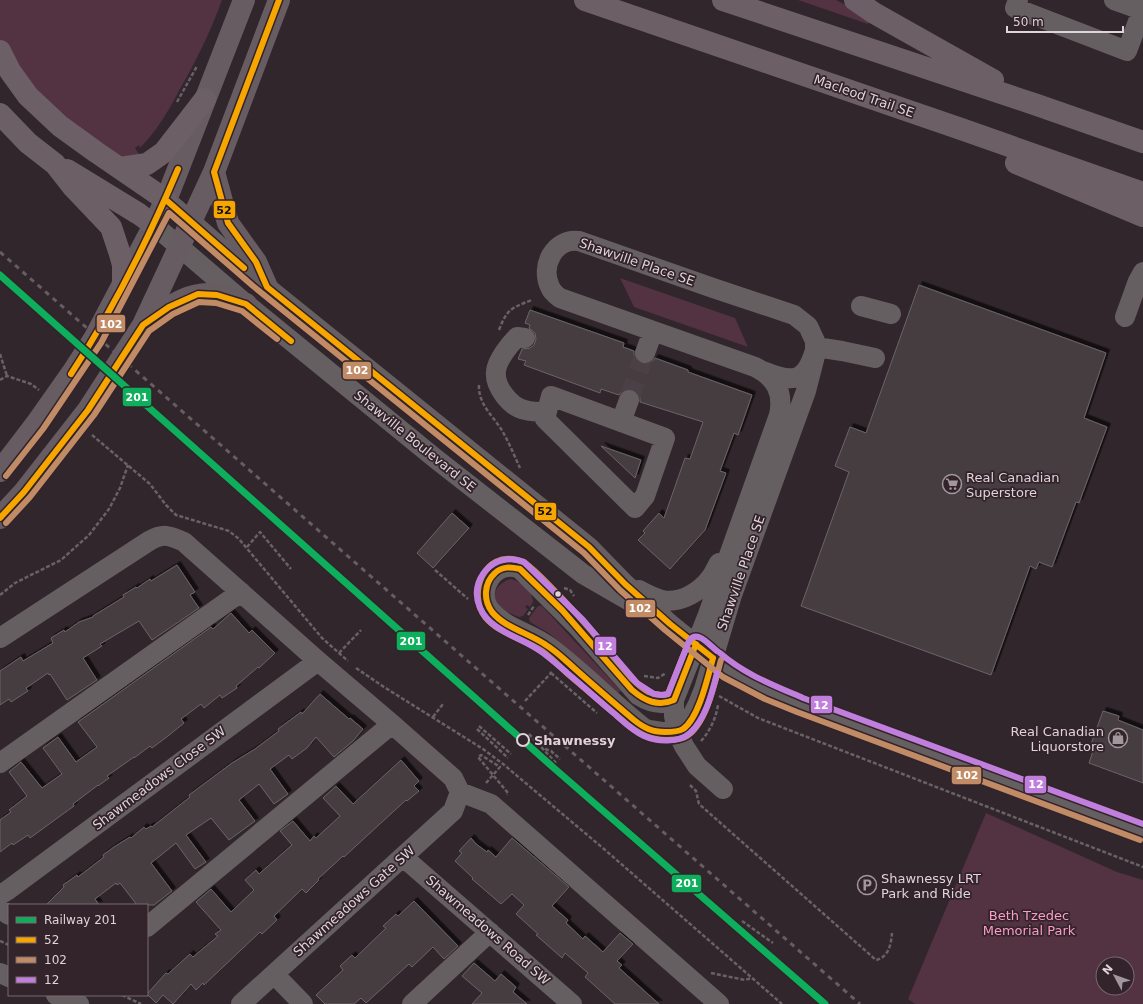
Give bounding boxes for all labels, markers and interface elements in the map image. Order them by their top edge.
scale bar [1007,8,1123,34]
text: 50 m [1013,15,1044,29]
street label: Macleod Trail SE [812,72,916,120]
line badge: 52 [213,200,236,219]
text: 52 [216,204,232,217]
street label: Shawville Place SE [577,235,697,289]
line badge: 102 [96,314,126,333]
text: 102 [100,318,122,331]
line badge: 102 [342,361,372,380]
text: 102 [346,364,368,377]
line badge: 201 [122,387,152,407]
street label: Shawville Boulevard SE [351,387,479,495]
text: 201 [126,391,148,404]
place label: Real Canadian Superstore [966,470,1059,500]
supermarket icon: Real Canadian Superstore [941,473,963,495]
line badge: 52 [534,502,557,521]
text: 52 [537,505,553,518]
street label: Shawville Place SE [714,513,768,633]
unlabelled marker [553,589,563,599]
line badge: 102 [625,599,656,618]
text: 102 [629,602,651,615]
line badge: 201 [396,631,426,651]
text: 201 [400,635,422,648]
line badge: 12 [594,636,617,656]
text: 12 [597,640,613,653]
line badge: 12 [810,695,833,714]
text: 12 [813,699,829,712]
street label: Shawmeadows Close SW [90,723,228,833]
place label: Real Canadian Liquorstore [1011,724,1104,754]
shop icon: Real Canadian Liquorstore [1107,727,1129,749]
marker: Shawnessy [516,733,530,747]
place label: Shawnessy [534,733,616,748]
line badge: 102 [951,766,982,785]
text: 102 [956,769,978,782]
line badge: 12 [1024,775,1047,794]
text: 12 [1028,778,1044,791]
street label: Shawmeadows Gate SW [290,843,418,959]
place label: Shawnessy LRT Park and Ride [881,871,981,901]
street label: Shawmeadows Road SW [423,872,553,988]
line badge: 201 [671,874,702,893]
parking icon: Shawnessy LRT Park and Ride [856,874,878,896]
text: 201 [676,877,698,890]
legend [8,904,148,996]
park label: Beth Tzedec Memorial Park [983,908,1076,938]
text: Railway 201 [44,913,117,927]
text: 52 [44,933,59,947]
text: 102 [44,953,67,967]
north arrow [1095,956,1135,996]
text: N [1100,962,1116,978]
text: 12 [44,973,59,987]

